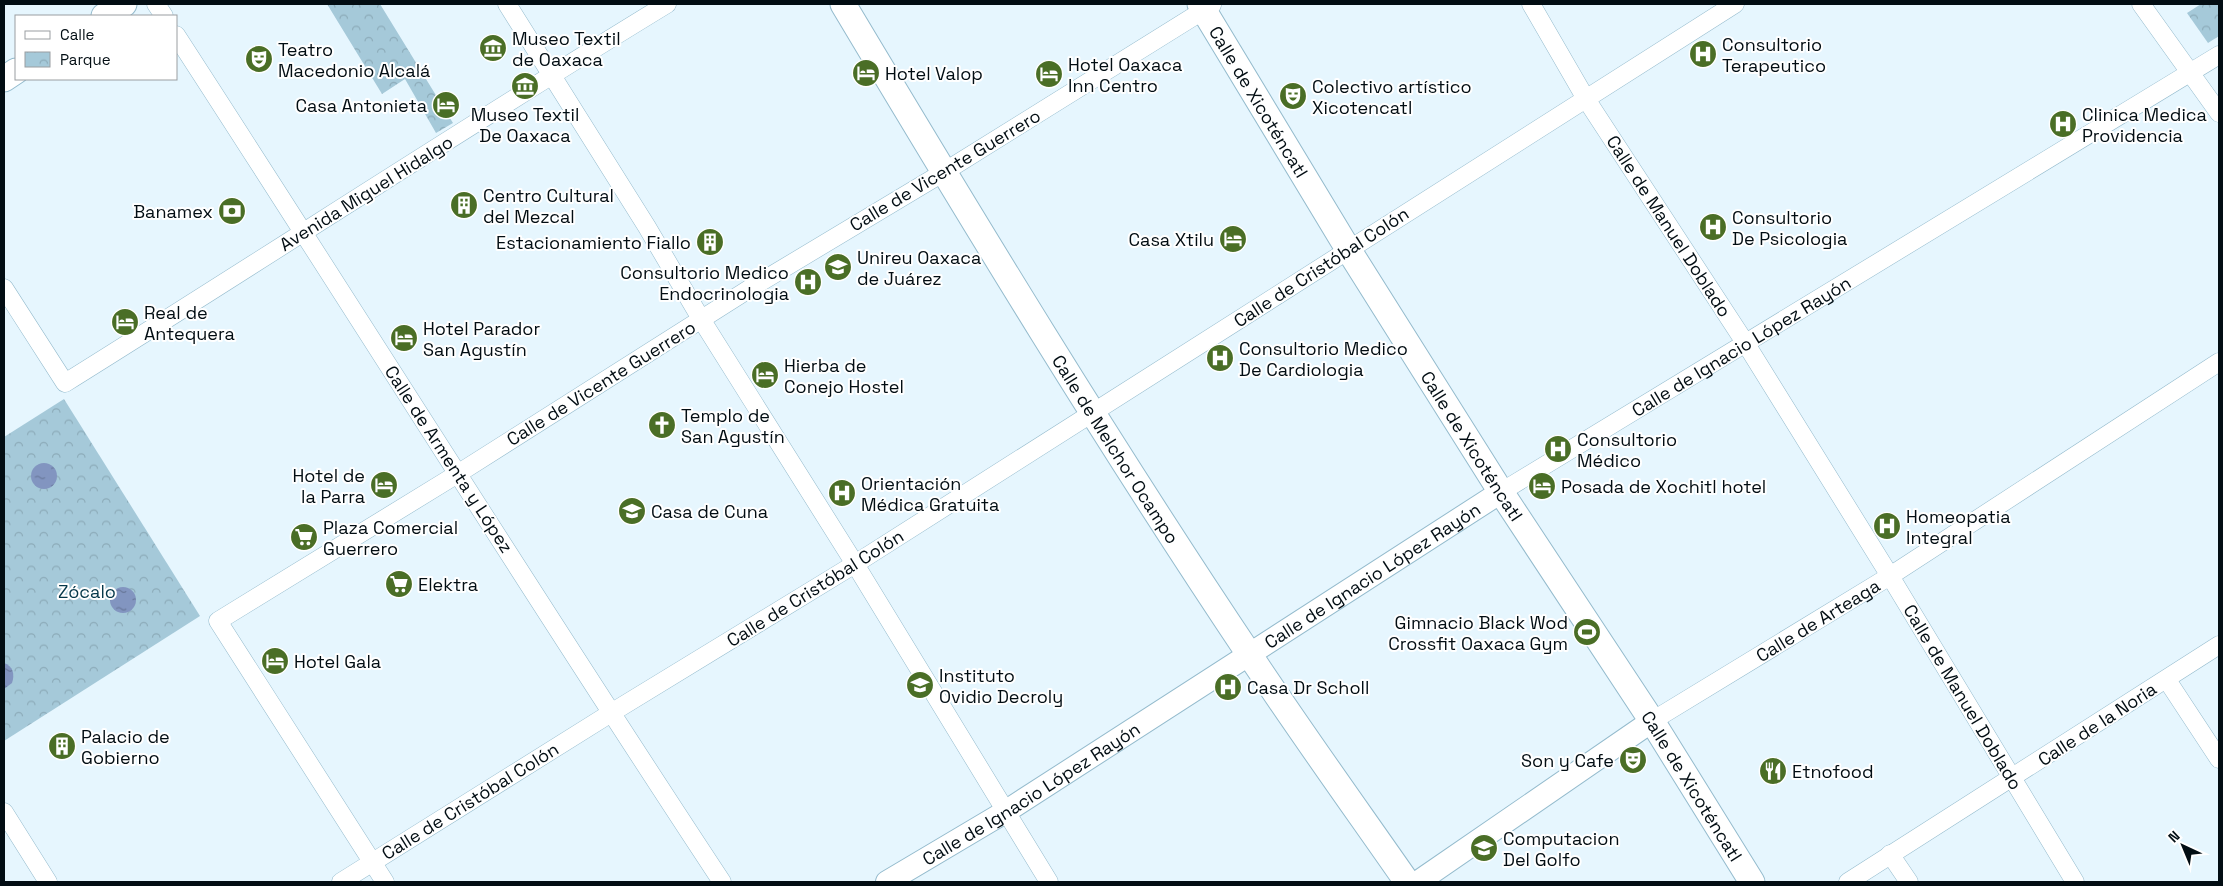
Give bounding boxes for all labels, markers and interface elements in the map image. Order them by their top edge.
legend [15,15,178,80]
street label: Calle de Xicoténcatl [1204,21,1314,182]
text: Calle [60,25,95,44]
place label: Museo Textil de Oaxaca [512,27,621,71]
museum icon: Museo Textil de Oaxaca [478,33,508,63]
place label: Consultorio Terapeutico [1722,33,1826,77]
place label: Teatro Macedonio Alcalá [278,38,430,82]
hospital icon: Consultorio Terapeutico [1688,39,1718,69]
theatre icon: Teatro Macedonio Alcalá [244,44,274,74]
text: Parque [60,50,111,69]
place label: Hotel Oaxaca Inn Centro [1068,53,1182,97]
hotel icon: Hotel Valop [851,58,881,88]
hotel icon: Hotel Oaxaca Inn Centro [1034,59,1064,89]
place label: Hotel Valop [885,62,983,85]
museum icon: Museo Textil De Oaxaca [510,71,540,101]
place label: Colectivo artístico Xicotencatl [1312,75,1472,119]
theatre icon: Colectivo artístico Xicotencatl [1278,81,1308,111]
hotel icon: Casa Antonieta [431,90,461,120]
place label: Casa Antonieta [295,94,427,117]
place label: Museo Textil De Oaxaca [471,103,579,147]
place label: Clinica Medica Providencia [2082,103,2207,147]
street label: Calle de Vicente Guerrero [845,104,1045,236]
hospital icon: Clinica Medica Providencia [2048,109,2078,139]
street label: Avenida Miguel Hidalgo [275,130,457,256]
street label: Calle de Manuel Doblado [1602,131,1736,321]
place label: Centro Cultural del Mezcal [483,184,614,228]
building icon: Centro Cultural del Mezcal [449,190,479,220]
bank icon: Banamex [217,196,247,226]
place label: Banamex [133,200,213,223]
street label: Calle de Cristóbal Colón [1229,202,1413,332]
place label: Consultorio De Psicologia [1732,206,1847,250]
hospital icon: Consultorio De Psicologia [1698,212,1728,242]
hotel icon: Casa Xtilu [1218,224,1248,254]
building icon: Estacionamiento Fiallo [695,227,725,257]
place label: Casa Xtilu [1129,228,1214,251]
place label: Estacionamiento Fiallo [496,231,691,254]
place label: Unireu Oaxaca de Juárez [857,246,981,290]
school or university icon: Unireu Oaxaca de Juárez [823,252,853,282]
place label: Consultorio Medico Endocrinologia [620,261,789,305]
hospital icon: Consultorio Medico Endocrinologia [793,267,823,297]
street label: Calle de Ignacio López Rayón [1627,270,1855,421]
place label: Real de Antequera [144,301,235,345]
hotel icon: Real de Antequera [110,307,140,337]
street label: Calle de Vicente Guerrero [502,315,700,451]
place label: Hotel Parador San Agustín [423,317,540,361]
hotel icon: Hotel Parador San Agustín [389,323,419,353]
place label: Consultorio Medico De Cardiologia [1239,337,1408,381]
hospital icon: Consultorio Medico De Cardiologia [1205,343,1235,373]
street label: Calle de Melchor Ocampo [1047,350,1184,548]
place label: Hierba de Conejo Hostel [784,354,904,398]
hotel icon: Hierba de Conejo Hostel [750,360,780,390]
street label: Calle de Armenta y López [380,361,518,557]
street label: Calle de Xicoténcatl [1416,367,1528,525]
place label: Templo de San Agustín [681,404,785,448]
church icon: Templo de San Agustín [647,410,677,440]
place label: Consultorio Médico [1577,428,1677,472]
hospital icon: Consultorio Médico [1543,434,1573,464]
place label: Hotel de la Parra [293,464,365,508]
hotel icon: Hotel de la Parra [369,470,399,500]
hotel icon: Posada de Xochitl hotel [1527,471,1557,501]
place label: Orientación Médica Gratuita [861,472,999,516]
place label: Posada de Xochitl hotel [1561,475,1766,498]
hospital icon: Orientación Médica Gratuita [827,478,857,508]
school or university icon: Casa de Cuna [617,496,647,526]
street label: Calle de Ignacio López Rayón [1260,497,1484,653]
place label: Casa de Cuna [651,500,768,523]
place label: Homeopatia Integral [1906,505,2011,549]
hospital icon: Homeopatia Integral [1872,511,1902,541]
place label: Plaza Comercial Guerrero [323,516,458,560]
supermarket icon: Plaza Comercial Guerrero [289,522,319,552]
street label: Calle de Cristóbal Colón [722,524,908,652]
supermarket icon: Elektra [384,569,414,599]
place label: Elektra [418,573,478,596]
street label: Calle de Arteaga [1751,573,1884,667]
park label: Zócalo [58,580,116,603]
street label: Calle de Manuel Doblado [1898,600,2028,794]
place label: Gimnacio Black Wod Crossfit Oaxaca Gym [1388,611,1568,655]
sports icon: Gimnacio Black Wod Crossfit Oaxaca Gym [1572,617,1602,647]
hotel icon: Hotel Gala [260,646,290,676]
place label: Hotel Gala [294,650,381,673]
place label: Instituto Ovidio Decroly [939,664,1063,708]
school or university icon: Instituto Ovidio Decroly [905,670,935,700]
hospital icon: Casa Dr Scholl [1213,672,1243,702]
place label: Casa Dr Scholl [1247,676,1369,699]
street label: Calle de la Noria [2033,677,2161,771]
street label: Calle de Xicoténcatl [1637,706,1748,866]
street label: Calle de Ignacio López Rayón [918,717,1144,870]
place label: Palacio de Gobierno [81,725,170,769]
building icon: Palacio de Gobierno [47,731,77,761]
street label: Calle de Cristóbal Colón [377,737,563,865]
theatre icon: Son y Cafe [1618,745,1648,775]
place label: Son y Cafe [1521,749,1614,772]
restaurant icon: Etnofood [1758,756,1788,786]
place label: Etnofood [1792,760,1874,783]
north arrow [2158,821,2208,871]
place label: Computacion Del Golfo [1503,827,1619,871]
text: N [2164,827,2184,846]
school or university icon: Computacion Del Golfo [1469,833,1499,863]

